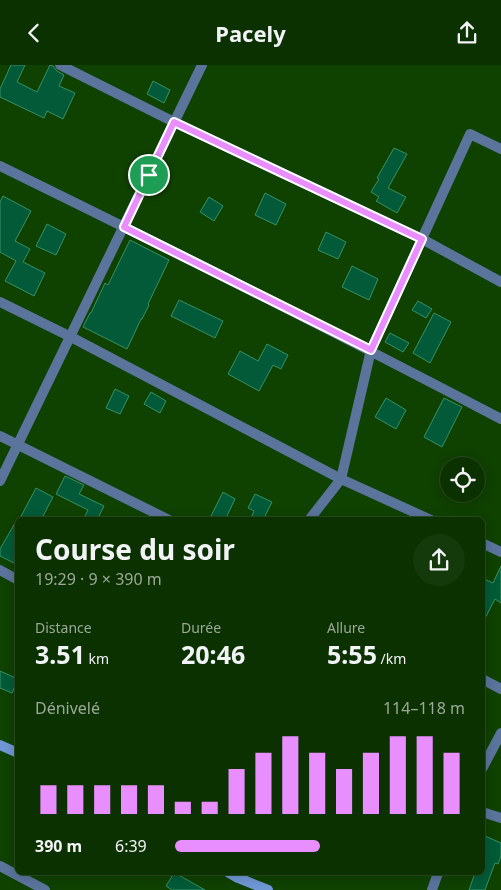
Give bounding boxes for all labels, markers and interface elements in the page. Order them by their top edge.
text: Pacely [215,18,286,48]
icon: back [20,19,48,47]
icon: share [453,19,481,47]
pin [128,154,170,196]
icon: arrive [135,161,163,189]
map controls [440,457,485,502]
button: locate [440,457,485,502]
text: Course du soir [35,530,235,568]
button: share [413,534,465,586]
text: 19:29 · 9 × 390 m [35,568,162,590]
text: Distance [35,618,92,637]
text: Durée [181,618,221,637]
text: Allure [327,618,365,637]
text: 3.51 [35,637,85,671]
text: 20:46 [181,637,245,671]
text: 5:55 [327,637,377,671]
text: km [85,649,109,668]
text: /km [377,649,406,668]
text: Dénivelé [35,697,100,719]
text: 114–118 m [383,697,465,719]
text: 390 m [35,835,82,857]
text: 6:39 [115,835,147,857]

